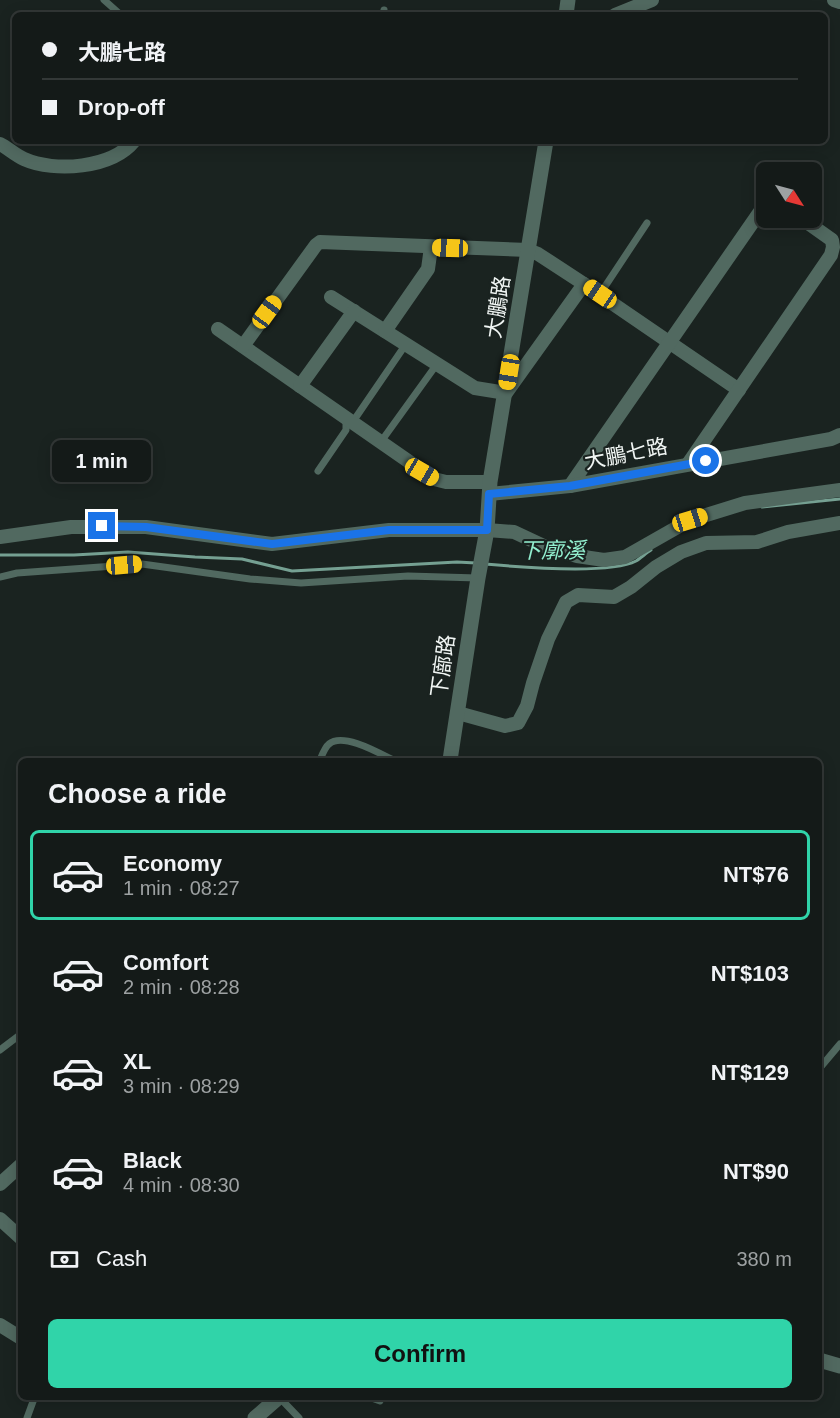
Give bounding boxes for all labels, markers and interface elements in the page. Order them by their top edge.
text: 大鵬七路 [78,40,166,65]
text: Drop-off [78,95,165,120]
north arrow [756,162,822,228]
map controls [756,162,822,228]
car [432,238,468,258]
street label: 大鵬路 [481,274,514,340]
car [580,276,620,312]
car [249,292,285,332]
car [497,353,521,391]
street label: 大鵬七路 [582,434,669,473]
callout: 1 min [52,439,152,481]
route start [692,447,719,474]
text: 1 min [75,450,128,472]
car [402,455,442,489]
car [670,506,710,534]
route end [88,512,115,539]
water label: 下廓溪 [519,538,588,563]
car [105,554,143,576]
street label: 下廍路 [427,633,458,699]
text: Choose a ride [48,779,227,809]
icon: car [51,848,105,902]
text: Economy [123,851,222,876]
text: NT$76 [723,862,789,887]
text: 1 min · 08:27 [123,877,240,899]
icon: car [51,947,105,1001]
text: Comfort [123,950,209,975]
text: NT$103 [711,961,789,986]
text: 2 min · 08:28 [123,976,240,998]
icon: car [51,1046,105,1100]
text: XL [123,1049,151,1074]
text: NT$129 [711,1060,789,1085]
text: 3 min · 08:29 [123,1075,240,1097]
icon: car [51,1145,105,1199]
text: Black [123,1148,182,1173]
text: NT$90 [723,1159,789,1184]
text: 4 min · 08:30 [123,1174,240,1196]
icon: cash [48,1243,81,1276]
text: Cash [96,1246,147,1271]
text: 380 m [736,1248,792,1270]
button: Confirm [48,1319,792,1388]

